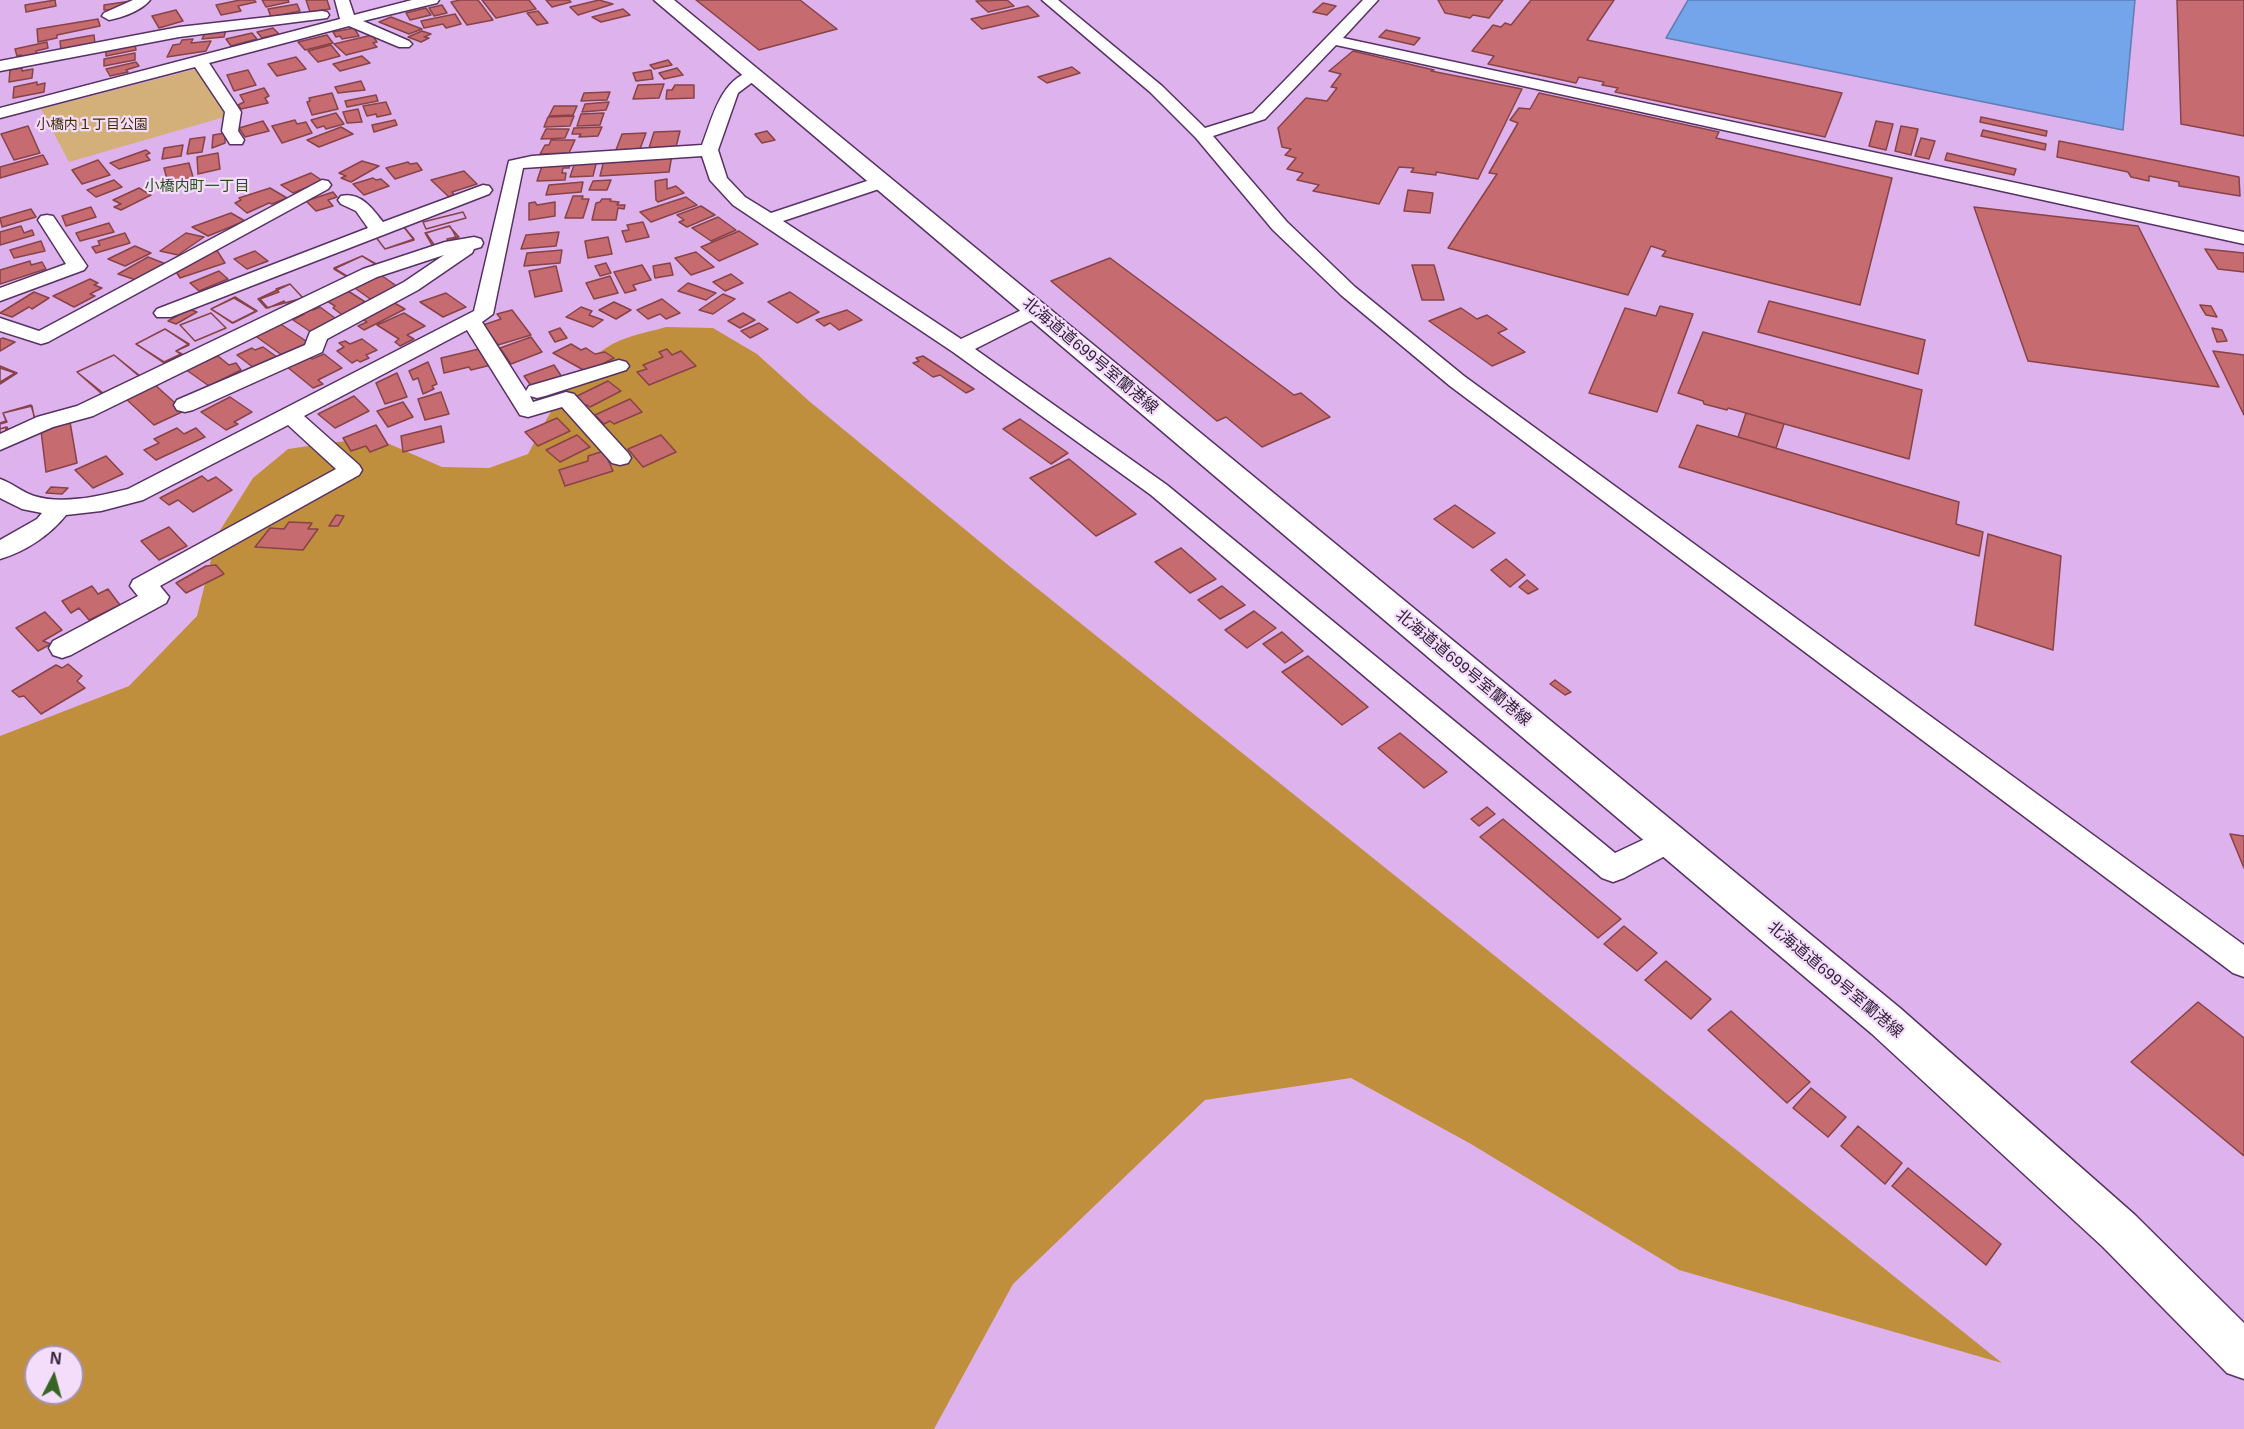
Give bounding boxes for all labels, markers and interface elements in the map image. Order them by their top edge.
park label: 小橋内１丁目公園 [36,117,148,133]
district label: 小橋内町一丁目 [145,178,249,196]
street label: 北海道道699号室蘭港線 [1018,294,1162,418]
street label: 北海道道699号室蘭港線 [1391,606,1535,730]
street label: 北海道道699号室蘭港線 [1763,918,1907,1042]
north arrow [24,1345,84,1405]
text: N [49,1350,62,1368]

